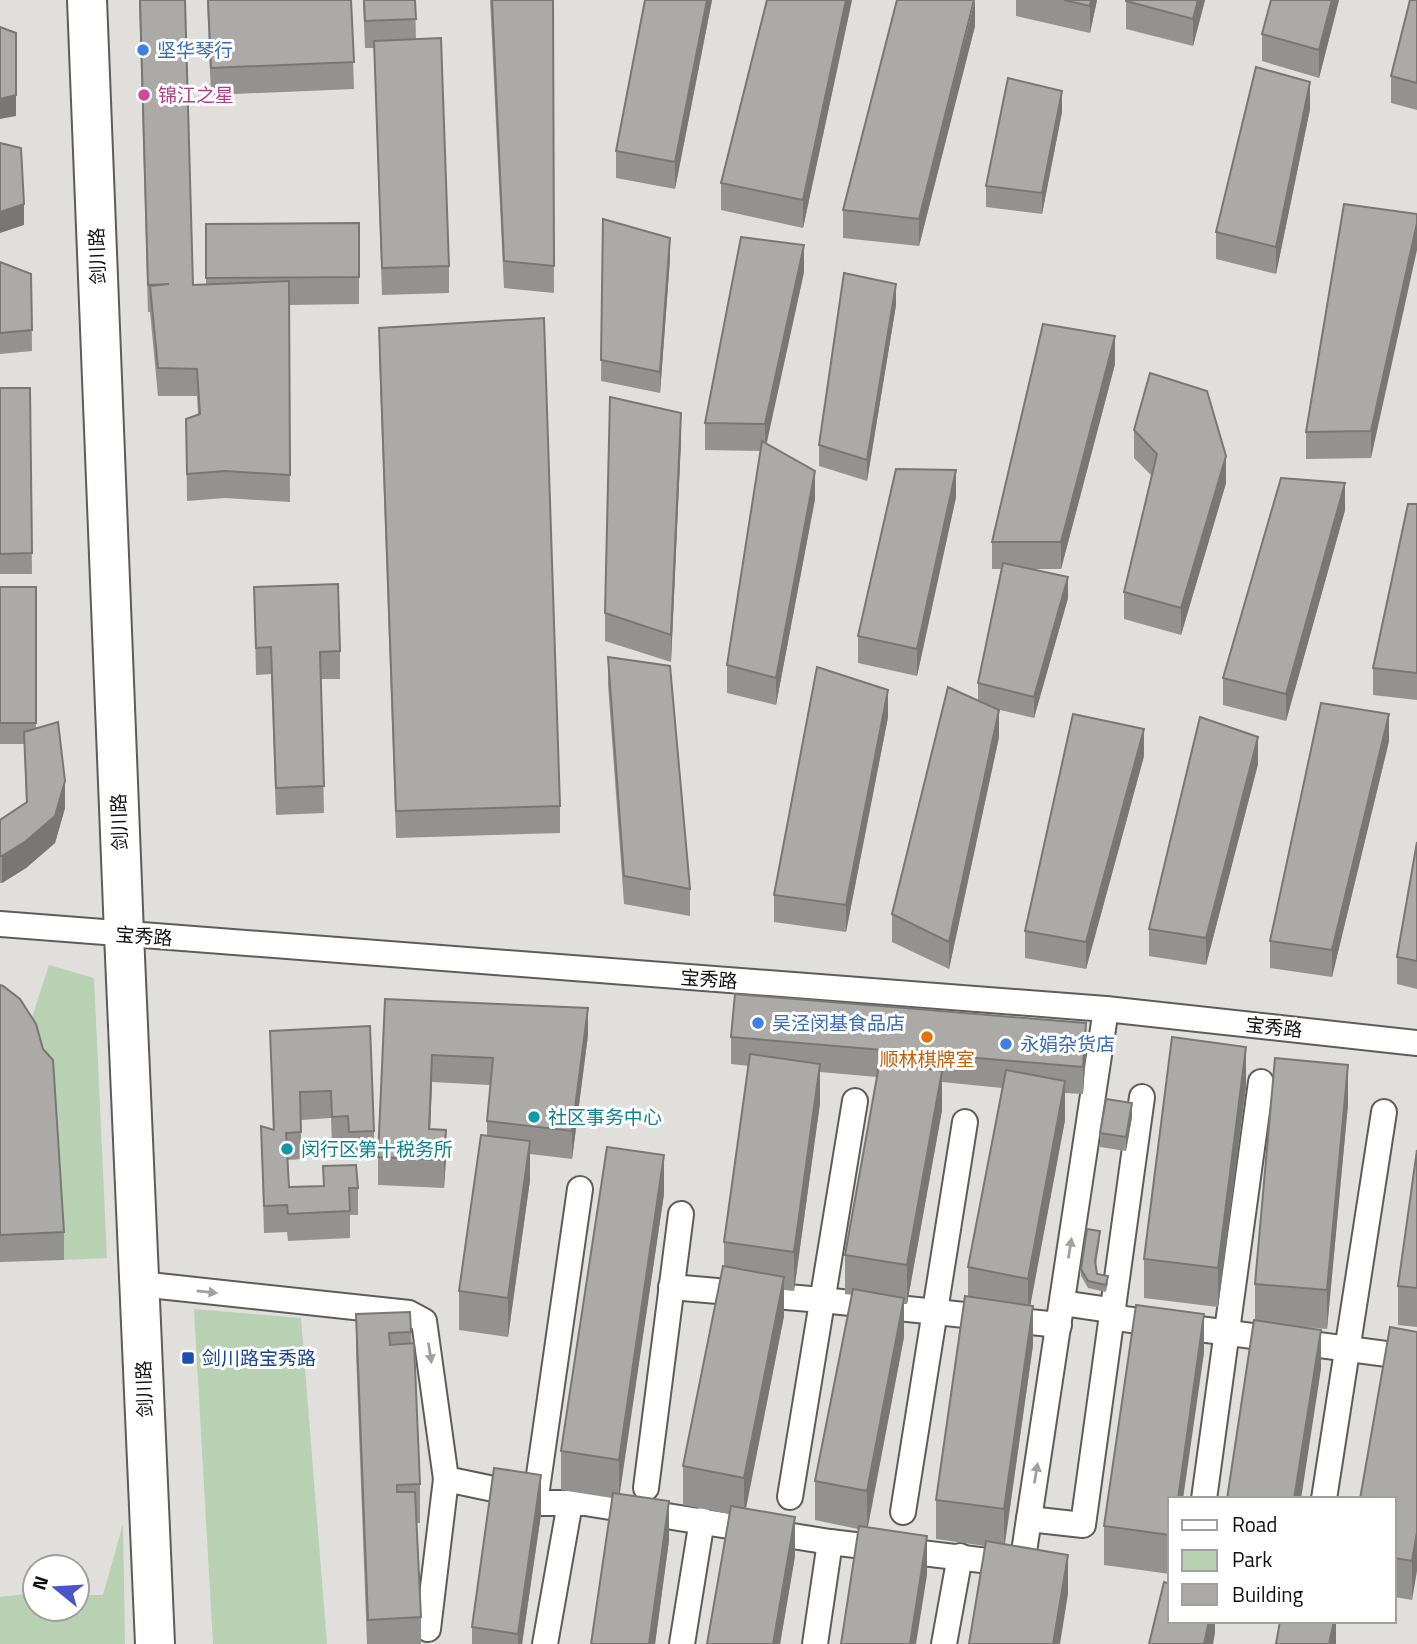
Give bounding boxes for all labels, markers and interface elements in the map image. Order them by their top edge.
place label: 坚华琴行 [157,35,233,64]
marker: 坚华琴行 [135,42,151,58]
place label: 锦江之星 [158,80,234,109]
marker: 锦江之星 [136,87,152,103]
street label: 剑川路 [81,227,112,285]
street label: 剑川路 [103,793,134,851]
street label: 宝秀路 [115,919,173,952]
street label: 宝秀路 [680,962,738,995]
place label: 吴泾闵基食品店 [772,1008,905,1037]
street label: 宝秀路 [1244,1009,1304,1044]
marker: 吴泾闵基食品店 [750,1015,766,1031]
marker: 顺林棋牌室 [919,1029,935,1045]
place label: 永娟杂货店 [1020,1029,1115,1058]
marker: 永娟杂货店 [998,1036,1014,1052]
place label: 顺林棋牌室 [879,1044,975,1073]
place label: 社区事务中心 [548,1102,662,1131]
marker: 社区事务中心 [526,1109,542,1125]
place label: 闵行区第十税务所 [301,1134,453,1163]
marker: 闵行区第十税务所 [279,1141,295,1157]
one-way arrow [1065,1237,1076,1259]
one-way arrow [197,1286,219,1297]
one-way arrow [425,1342,436,1364]
place label: 剑川路宝秀路 [202,1343,316,1372]
marker: 剑川路宝秀路 [180,1350,196,1366]
street label: 剑川路 [128,1360,159,1418]
one-way arrow [1031,1462,1042,1484]
legend [1168,1497,1396,1623]
text: Road [1232,1508,1277,1540]
text: Park [1232,1543,1272,1575]
north arrow [21,1553,91,1623]
text: N [24,1572,55,1593]
text: Building [1232,1578,1304,1610]

